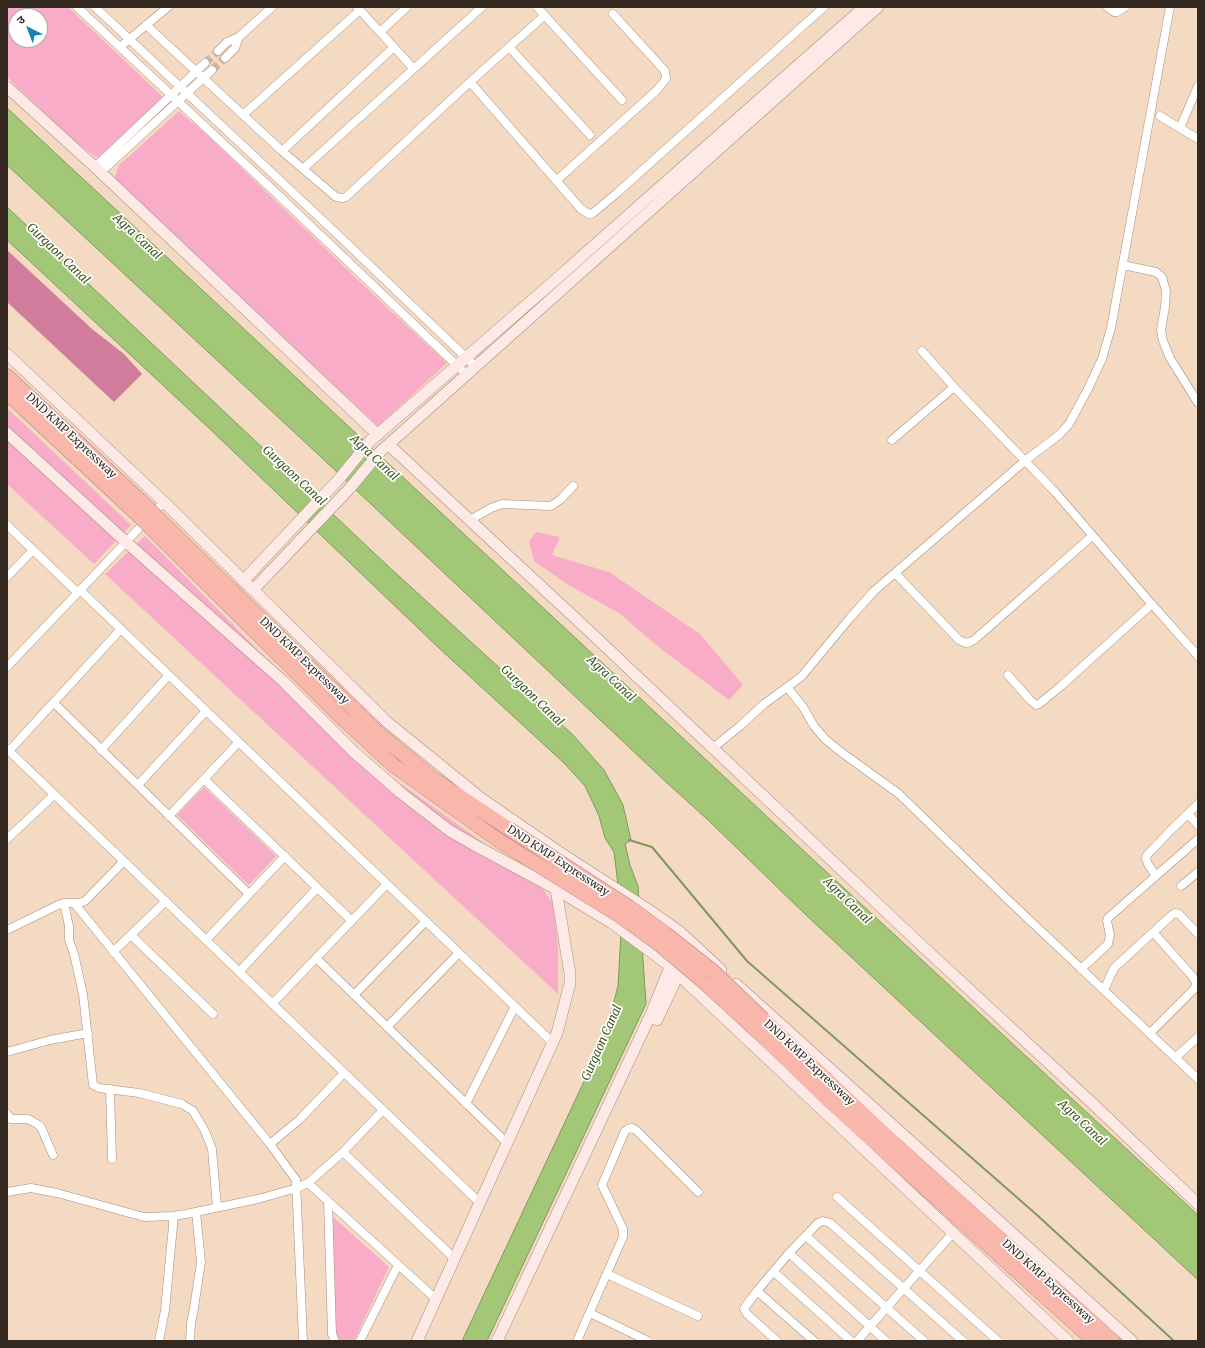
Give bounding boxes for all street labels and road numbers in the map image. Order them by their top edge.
street label: DND KMP Expressway [23,390,119,482]
street label: DND KMP Expressway [256,615,352,707]
street label: DND KMP Expressway [504,823,612,899]
street label: DND KMP Expressway [761,1017,857,1109]
street label: DND KMP Expressway [999,1237,1097,1327]

